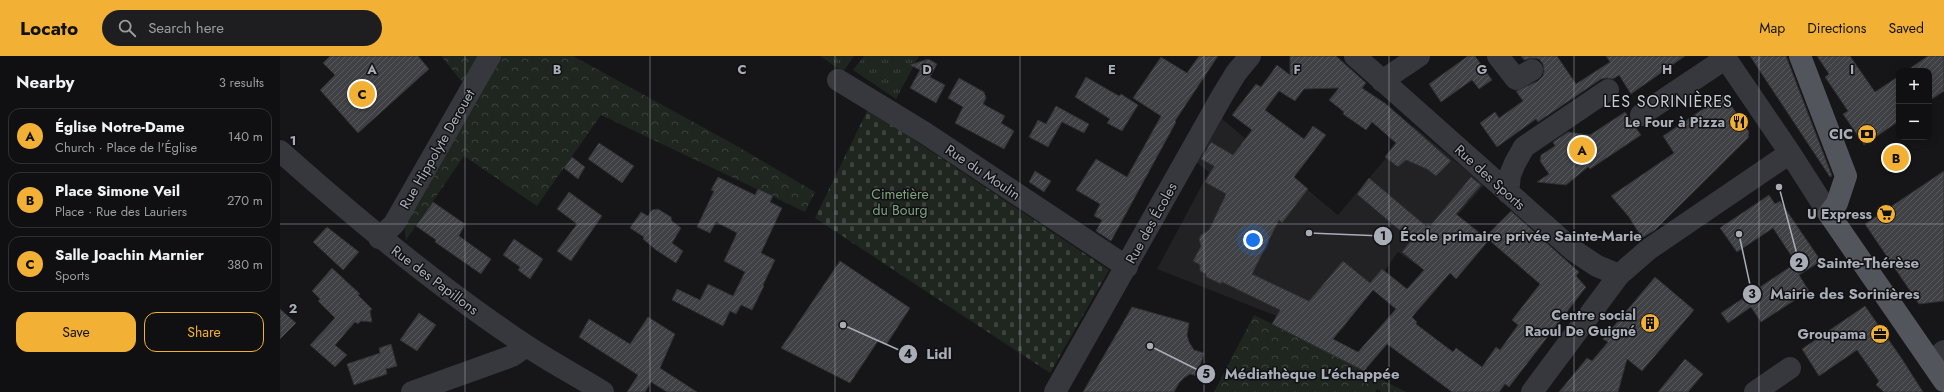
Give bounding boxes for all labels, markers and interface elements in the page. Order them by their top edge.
search box [102,10,382,46]
text: Locato [20,15,78,42]
icon: search [116,17,138,39]
text: Search here [148,17,224,39]
text: Map [1759,18,1785,38]
text: Directions [1807,18,1867,38]
text: Saved [1889,18,1924,38]
text: A [366,60,377,79]
text: B [553,60,562,79]
text: C [737,60,747,79]
text: D [922,60,932,79]
text: E [1108,60,1116,79]
text: F [1293,60,1301,79]
text: G [1477,60,1488,79]
text: H [1662,60,1672,79]
text: I [1850,60,1854,79]
map controls [1896,68,1932,140]
button: + [1896,68,1932,104]
text: Nearby [16,70,74,94]
text: 3 results [219,73,264,92]
pin: C [349,79,375,109]
street label: Rue Hippolyte Derouet [395,85,480,212]
district label: LES SORINIÈRES [1603,90,1733,113]
button: − [1896,104,1932,140]
restaurant icon: Le Four à Pizza [1728,111,1750,133]
place label: Le Four à Pizza [1625,112,1725,132]
text: Église Notre-Dame [55,116,185,138]
bank icon: CIC [1856,123,1878,145]
place label: CIC [1829,124,1853,144]
text: A [25,127,35,146]
text: 140 m [228,127,263,146]
text: 1 [290,131,296,150]
pin: A [1569,135,1595,165]
text: Church · Place de l'Église [55,138,197,157]
street label: Rue du Moulin [941,139,1025,205]
street label: Rue des Sports [1450,140,1530,214]
pin: B [1883,143,1909,173]
street label: Rue des Écoles [1120,179,1182,267]
text: Place Simone Veil [55,180,180,202]
park label: Cimetière du Bourg [871,184,929,220]
text: B [26,191,34,210]
text: 270 m [227,191,263,210]
text: Place · Rue des Lauriers [55,202,187,221]
supermarket icon: U Express [1875,203,1897,225]
place label: U Express [1807,204,1873,224]
callout: École primaire privée Sainte-Marie [1373,222,1650,249]
text: École primaire privée Sainte-Marie [1400,225,1642,247]
text: 1 [1380,227,1386,245]
your location [1243,230,1263,250]
street label: Rue des Papillons [387,241,483,320]
text: Salle Joachin Marnier [55,244,204,266]
callout: Sainte-Thérèse [1789,249,1927,276]
text: Sainte-Thérèse [1817,252,1920,274]
text: 2 [1795,254,1803,272]
text: C [25,255,35,274]
text: 380 m [227,255,263,274]
text: Sports [55,266,89,285]
callout: Mairie des Sorinières [1742,280,1928,307]
text: Mairie des Sorinières [1770,283,1920,305]
text: 3 [1748,285,1756,303]
text: 2 [289,299,297,318]
place label: Centre social Raoul De Guigné [1525,305,1636,341]
button: Save [16,312,136,352]
button: Share [144,312,264,352]
building icon: Centre social Raoul De Guigné [1639,312,1661,334]
office icon: Groupama [1869,323,1891,345]
place label: Groupama [1798,324,1866,344]
callout: Lidl [898,340,960,367]
text: Lidl [926,343,952,365]
text: 4 [904,345,912,363]
callout: Médiathèque L'échappée [1196,361,1407,388]
text: Médiathèque L'échappée [1224,363,1400,385]
text: 5 [1202,365,1210,383]

